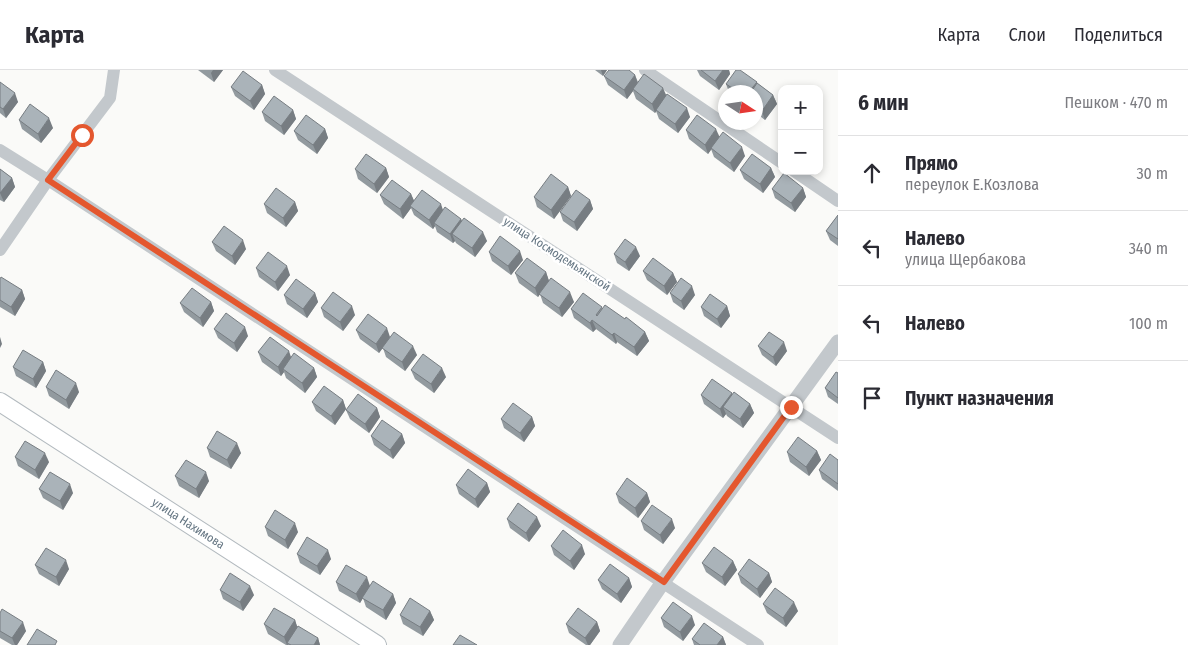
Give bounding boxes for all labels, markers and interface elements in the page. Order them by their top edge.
text: Карта [25,21,84,49]
text: Карта [937,24,980,46]
text: Слои [1008,24,1046,46]
text: Поделиться [1074,24,1163,46]
north arrow [718,85,763,130]
map controls [778,85,823,175]
button: + [778,85,823,130]
text: 6 мин [858,90,909,116]
text: Пешком · 470 m [1064,93,1168,112]
route start [71,124,94,147]
button: − [778,130,823,175]
text: Прямо [905,152,958,175]
icon: ahead [858,159,886,187]
text: 30 m [1136,164,1168,183]
text: переулок Е.Козлова [905,175,1039,194]
street label: улица Космодемьянской [501,214,613,294]
text: Налево [905,227,965,250]
icon: left [858,234,886,262]
text: 340 m [1129,239,1168,258]
text: улица Щербакова [905,250,1026,269]
icon: left [858,309,886,337]
text: Налево [905,312,965,335]
text: 100 m [1129,314,1168,333]
icon: arrive [858,384,886,412]
text: Пункт назначения [905,387,1054,410]
route end [780,396,803,419]
street label: улица Нахимова [149,495,227,552]

